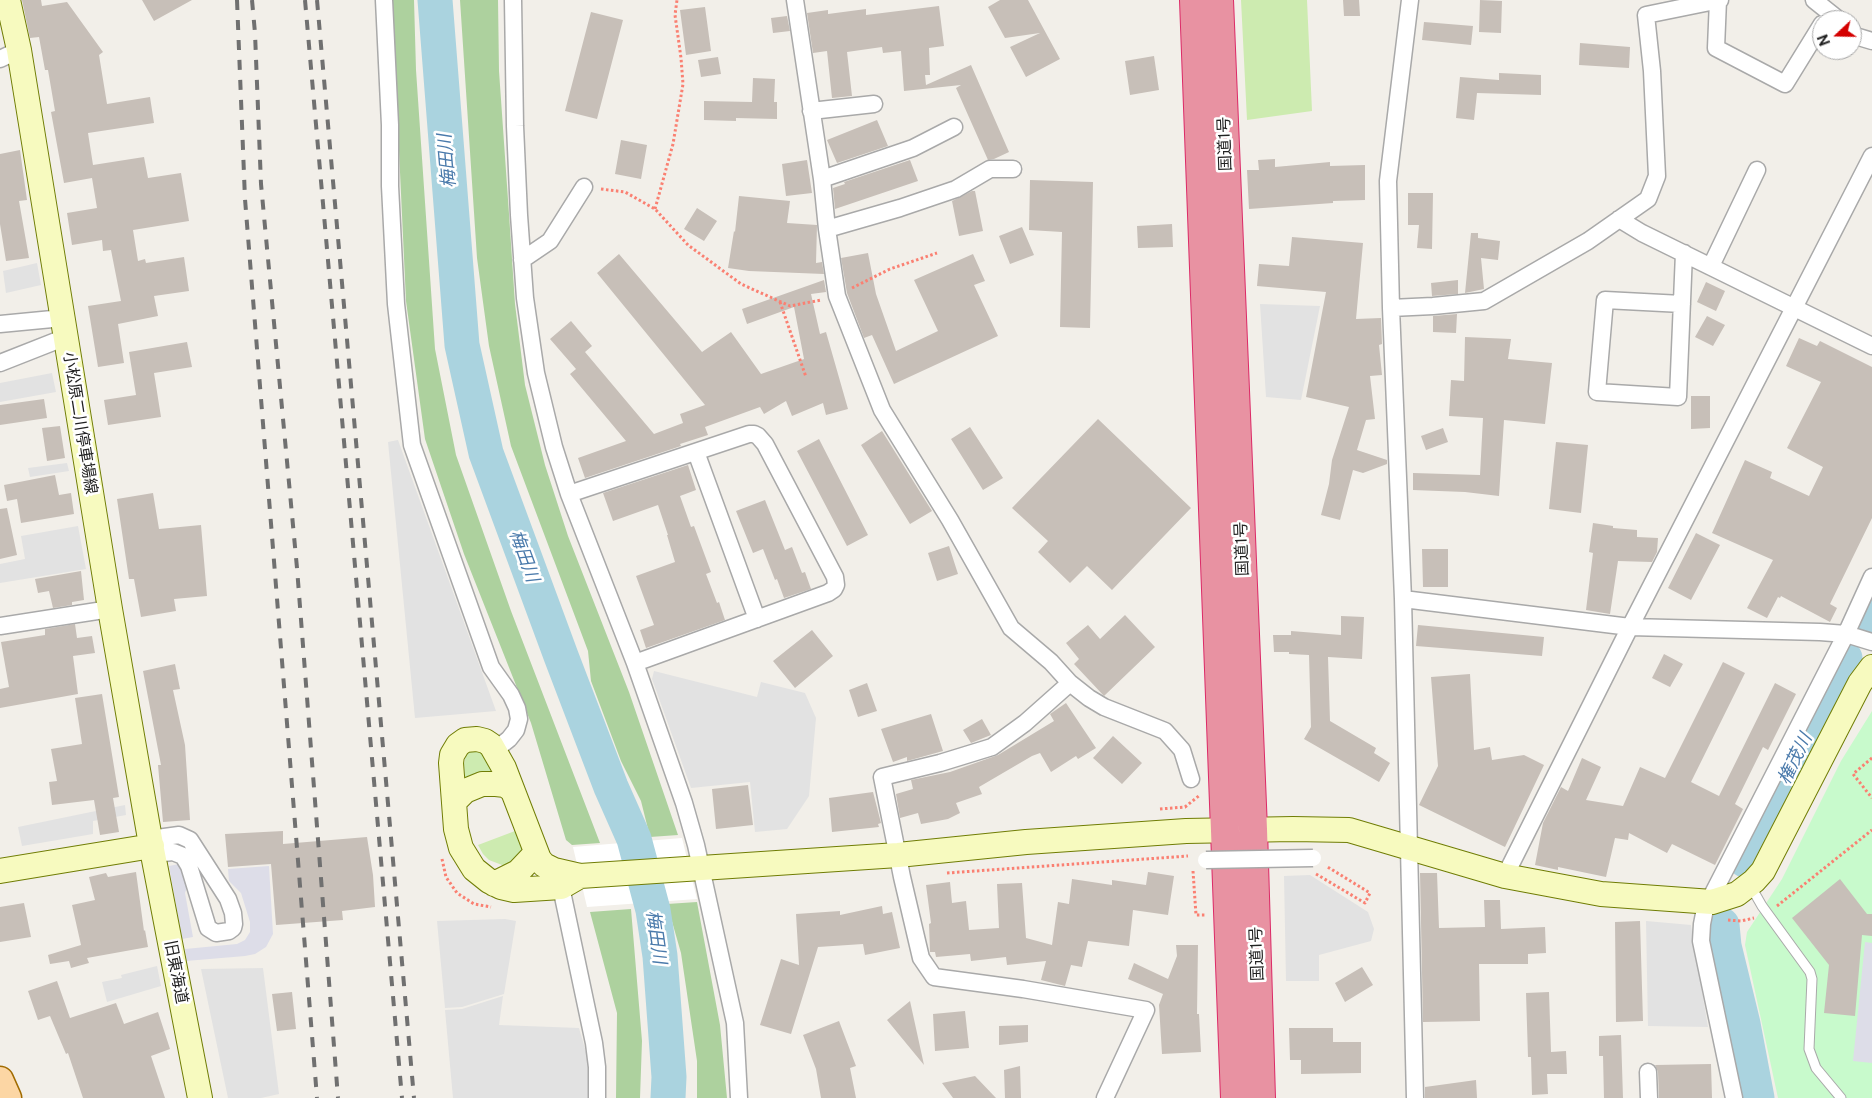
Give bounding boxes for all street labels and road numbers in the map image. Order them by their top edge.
street label: 国道1号 [1214,116,1236,172]
street label: 小松原二川停車場線 [59,350,101,496]
street label: 国道1号 [1231,521,1253,577]
street label: 国道1号 [1246,926,1268,982]
street label: 旧東海道 [160,939,192,1005]

